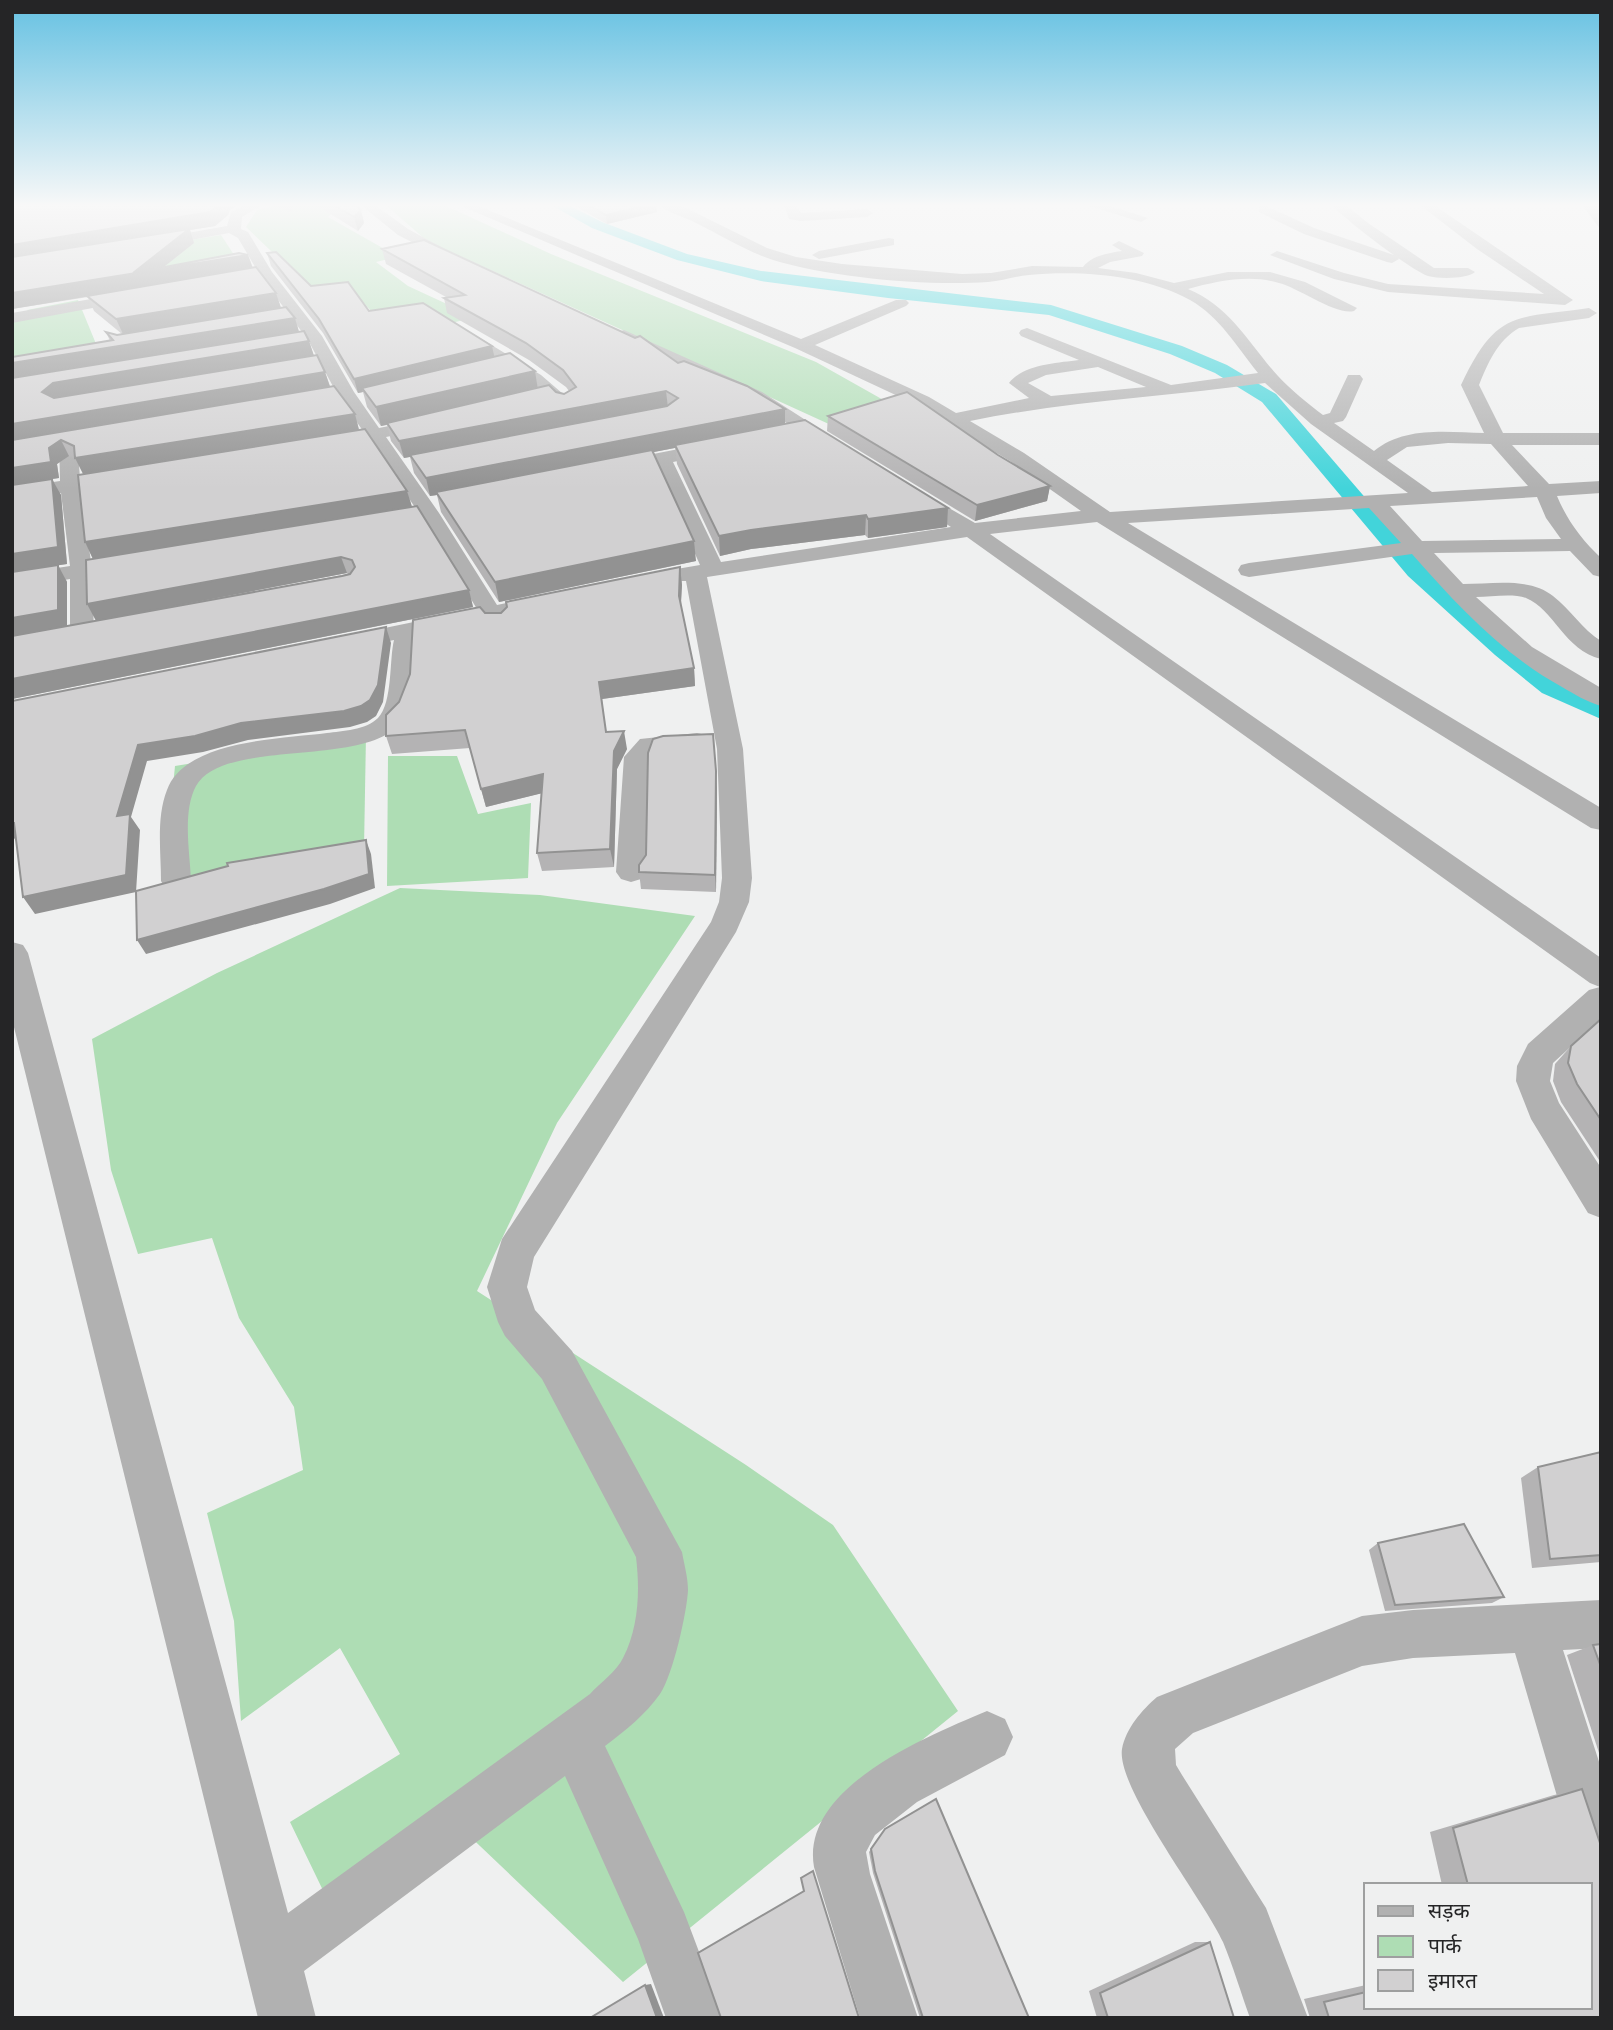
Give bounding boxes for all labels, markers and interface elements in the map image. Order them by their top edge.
legend [1364,1883,1592,2009]
text: सड़क [1428,1898,1470,1922]
text: पार्क [1428,1933,1462,1957]
text: इमारत [1428,1968,1478,1992]

